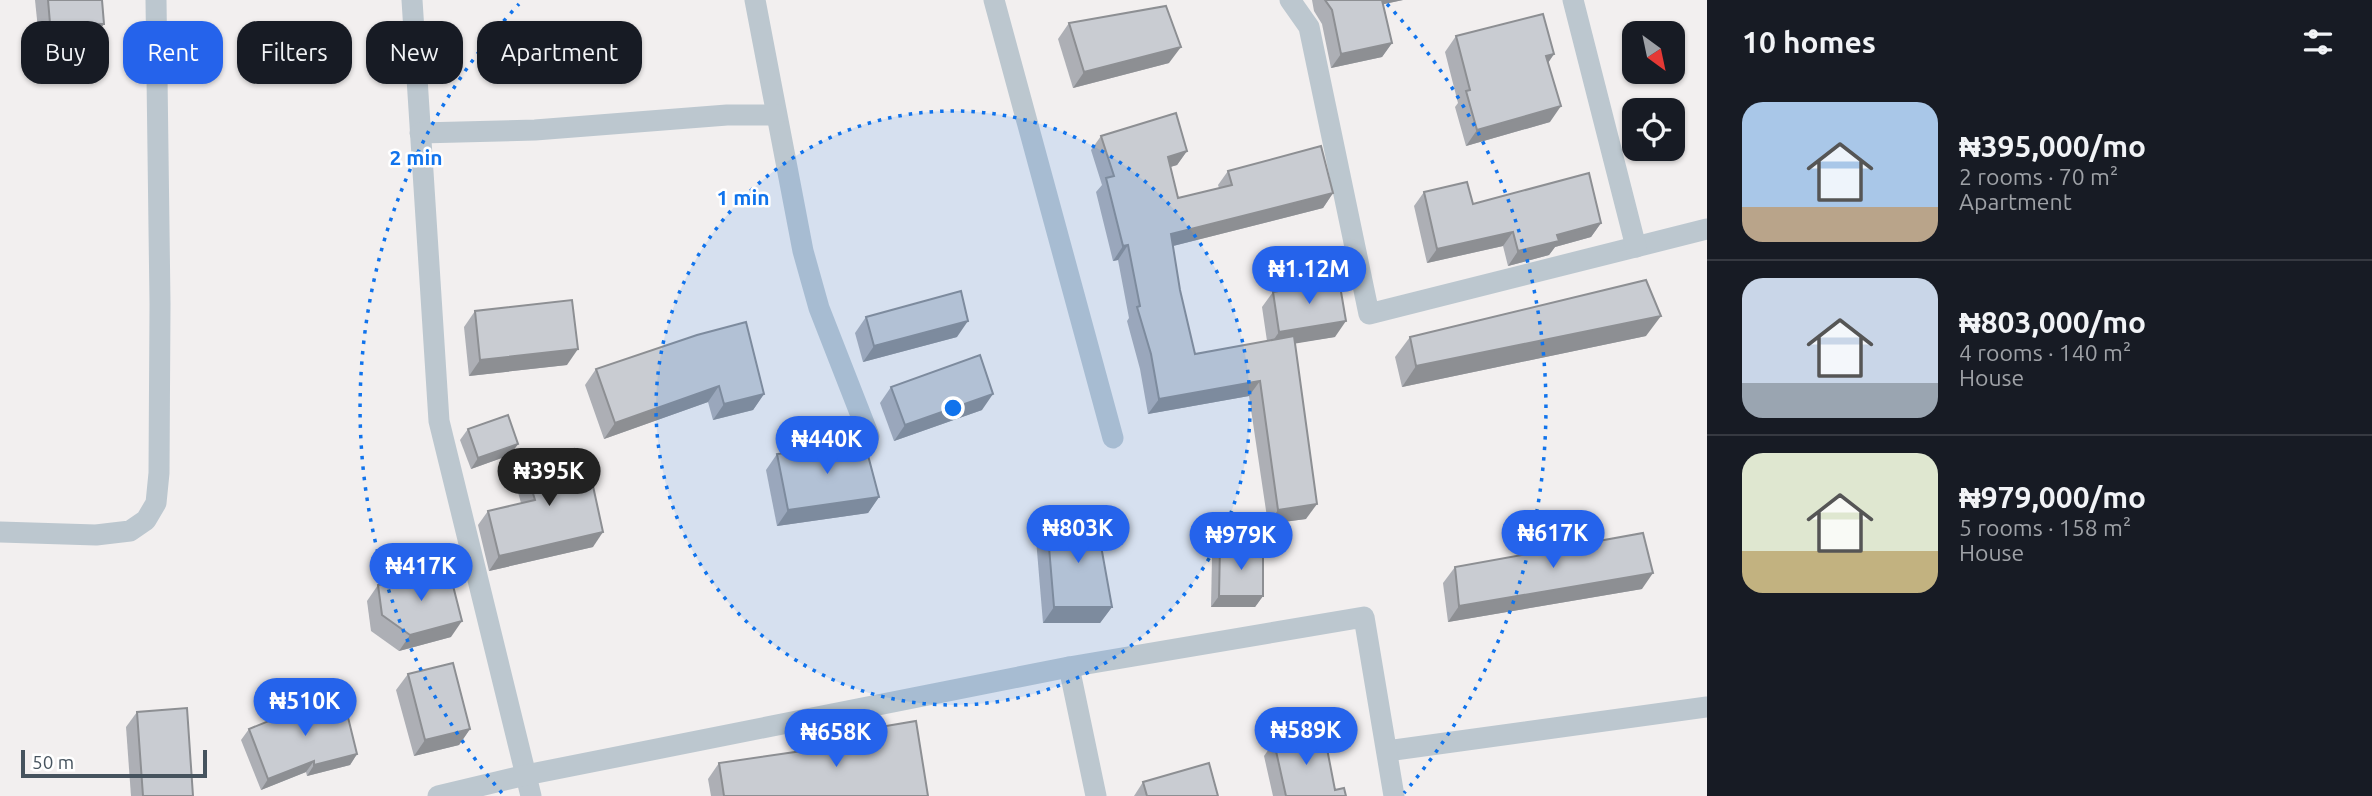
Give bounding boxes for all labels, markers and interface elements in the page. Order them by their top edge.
chip: Buy [21,21,109,84]
chip: Rent [123,21,223,84]
chip: Filters [237,21,352,84]
chip: New [366,21,463,84]
chip: Apartment [477,21,642,84]
north arrow [1622,21,1685,84]
map controls [1622,21,1685,161]
icon: filters [2299,23,2337,61]
text: 10 homes [1742,25,1876,59]
button: locate [1622,98,1685,161]
text: ₦395,000/mo [1959,129,2146,163]
icon: home [1798,130,1882,214]
text: 2 min [389,145,443,169]
text: 2 rooms · 70 m² [1959,164,2118,189]
text: 1 min [716,185,770,209]
text: Apartment [1959,189,2072,214]
pin: ₦1.12M [1252,246,1366,306]
text: ₦1.12M [1268,256,1350,281]
text: ₦803,000/mo [1959,305,2146,339]
icon: home [1798,306,1882,390]
text: 4 rooms · 140 m² [1959,340,2131,365]
text: House [1959,365,2024,390]
centre of rings [941,396,965,420]
pin: ₦440K [778,416,876,476]
text: ₦440K [792,426,862,451]
pin: ₦395K [500,448,598,508]
text: ₦395K [514,458,584,483]
text: ₦979,000/mo [1959,480,2146,514]
icon: home [1798,481,1882,565]
pin: ₦803K [1029,505,1127,565]
pin: ₦617K [1504,510,1602,570]
pin: ₦979K [1192,512,1290,572]
text: ₦803K [1043,515,1113,540]
text: 5 rooms · 158 m² [1959,515,2131,540]
text: ₦617K [1518,520,1588,545]
text: ₦979K [1206,522,1276,547]
text: House [1959,540,2024,565]
pin: ₦417K [372,544,470,603]
text: ₦417K [386,553,456,578]
pin: ₦510K [256,678,354,738]
text: ₦510K [270,688,340,713]
pin: ₦589K [1257,708,1355,767]
pin: ₦658K [787,710,885,769]
text: ₦589K [1271,717,1341,742]
text: ₦658K [801,719,871,744]
scale bar [21,747,206,779]
text: 50 m [32,751,74,773]

